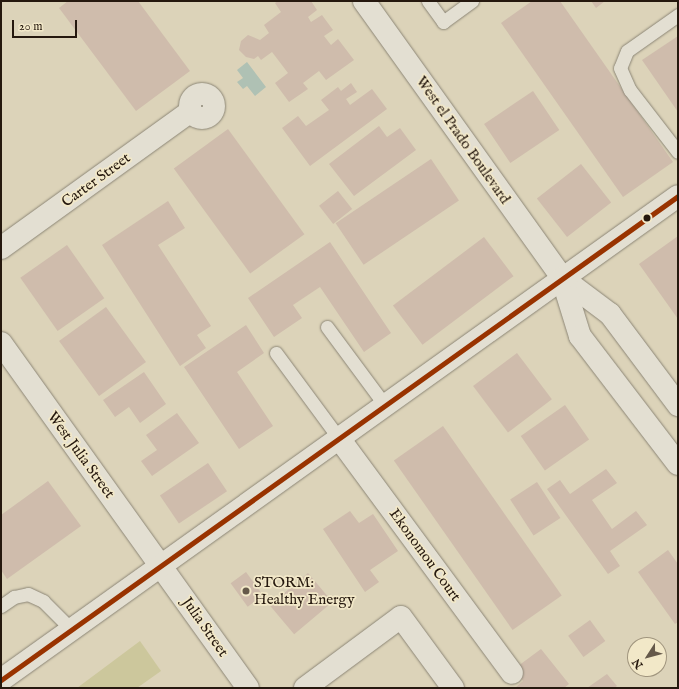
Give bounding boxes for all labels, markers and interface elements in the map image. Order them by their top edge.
scale bar [14,12,79,38]
text: 20 m [19,19,42,34]
street label: West el Prado Boulevard [412,73,514,207]
street label: Carter Street [58,149,134,211]
unlabelled marker [642,213,652,223]
street label: West Julia Street [44,408,118,502]
street label: Ekonomou Court [385,505,465,605]
place label: STORM: Healthy Energy [254,573,355,608]
marker: STORM: Healthy Energy [241,586,251,596]
street label: Julia Street [178,594,232,660]
north arrow [627,637,667,677]
text: N [630,655,647,671]

